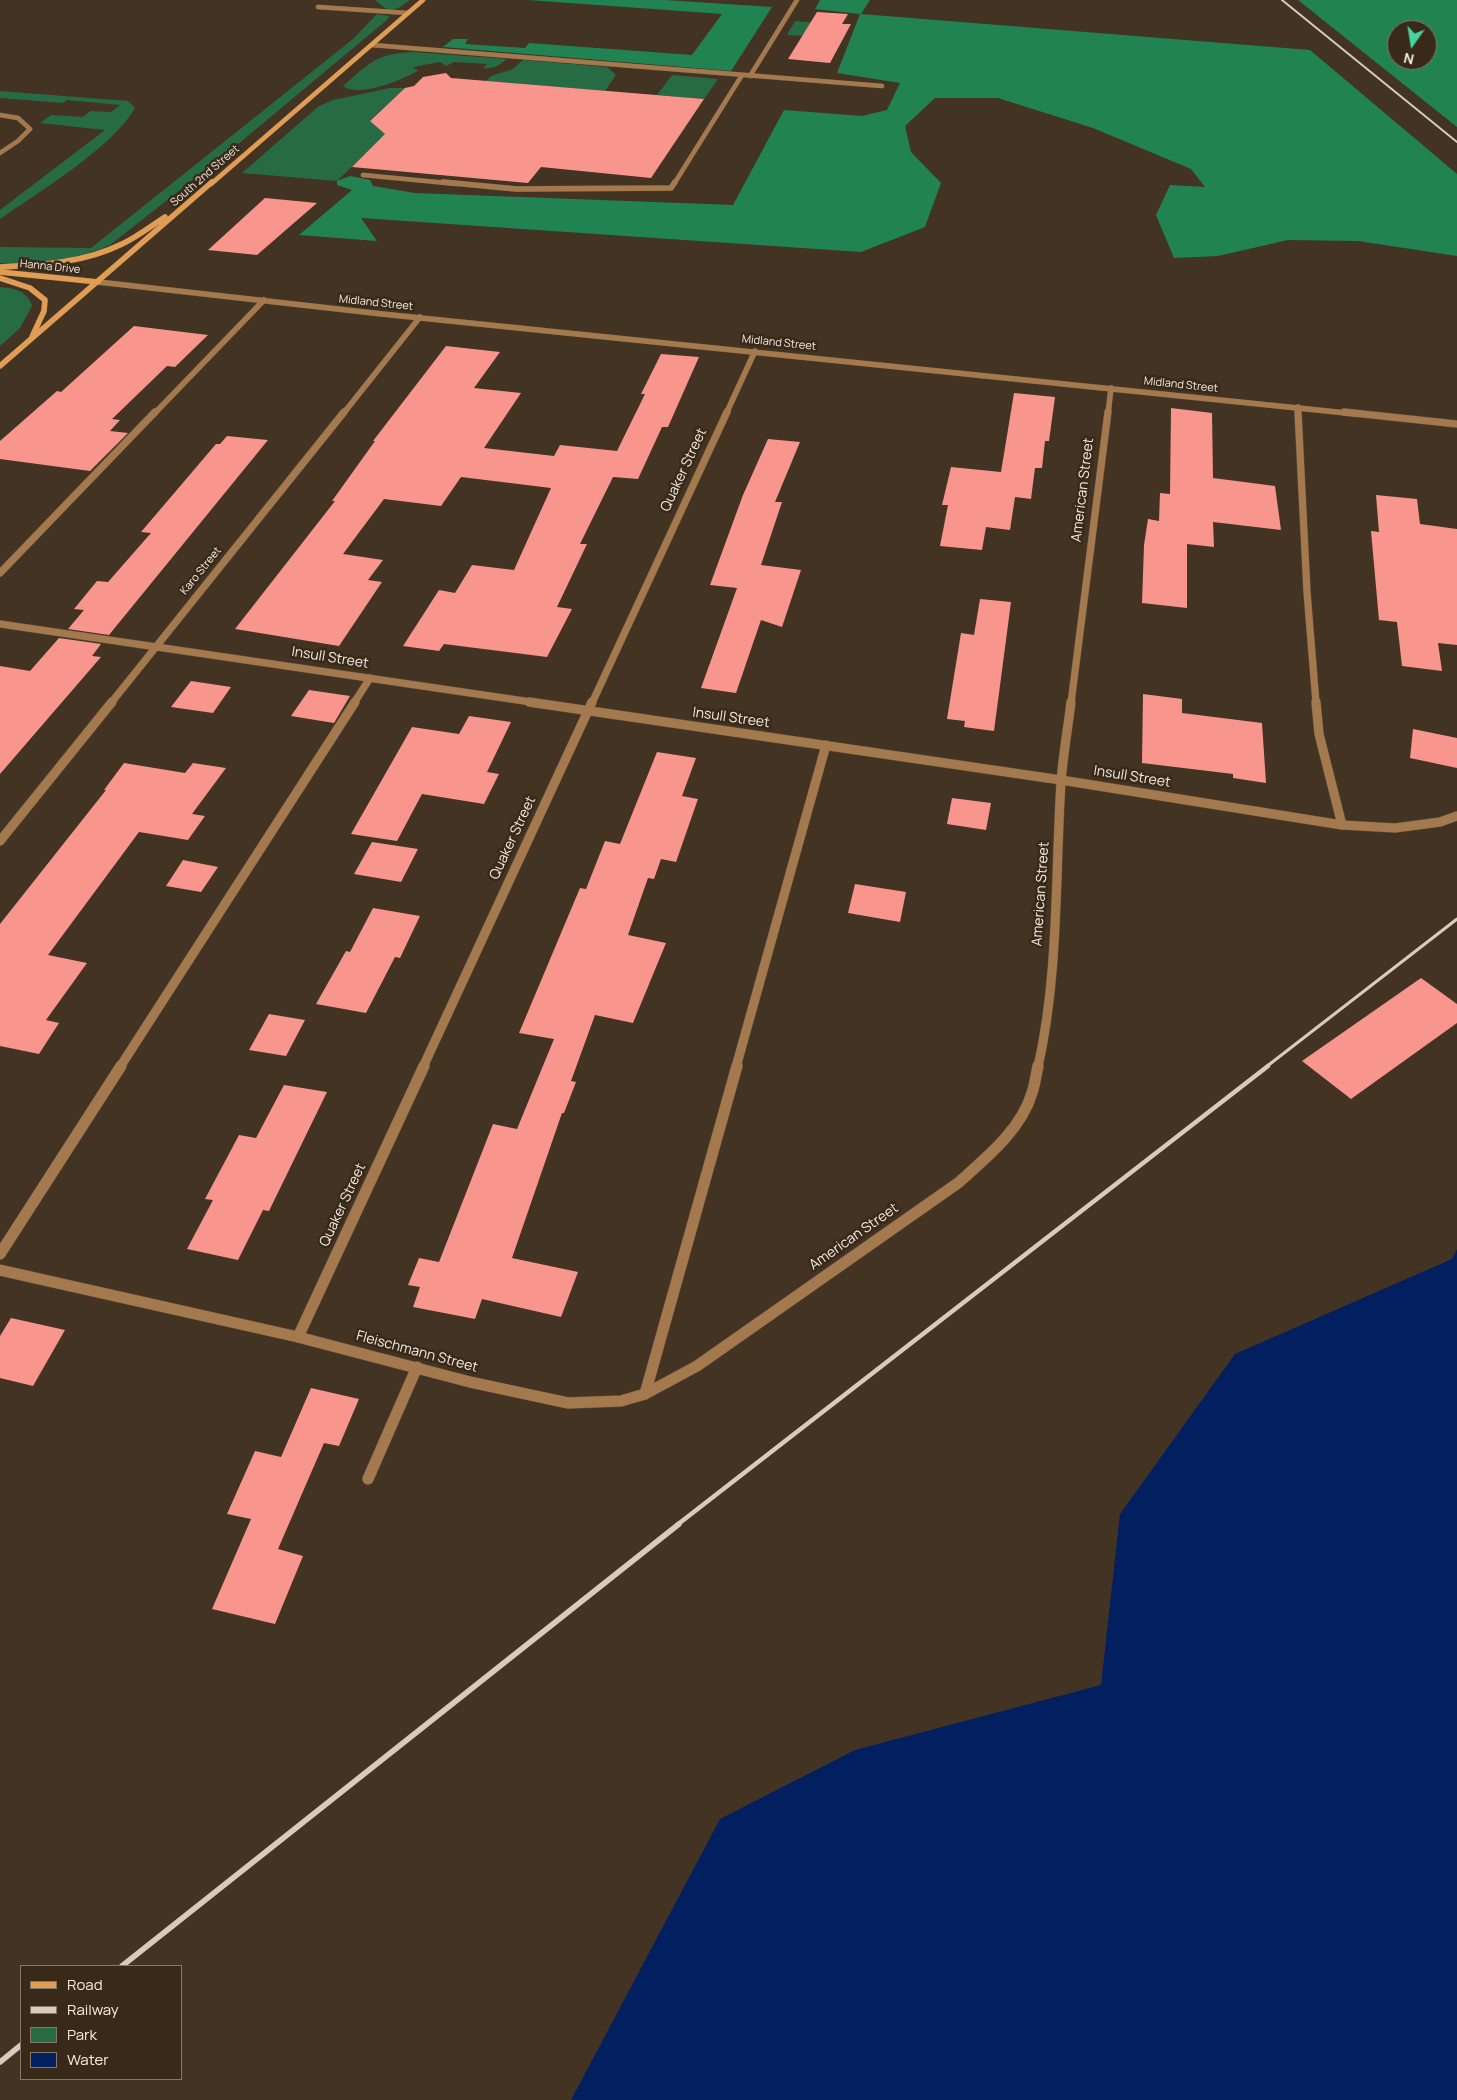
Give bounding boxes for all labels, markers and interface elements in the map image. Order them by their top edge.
north arrow [1387,20,1437,70]
text: N [1402,49,1416,70]
street label: South 2nd Street [168,143,242,209]
street label: Hanna Drive [19,257,81,277]
street label: Midland Street [338,293,414,313]
street label: Midland Street [741,333,817,353]
street label: Midland Street [1143,375,1219,395]
street label: Quaker Street [657,426,711,514]
street label: American Street [1068,437,1098,543]
street label: Karo Street [178,545,224,597]
street label: Insull Street [290,644,370,672]
street label: Insull Street [691,704,771,732]
street label: Insull Street [1092,763,1172,791]
street label: Quaker Street [486,794,540,882]
street label: American Street [1029,841,1053,947]
street label: Quaker Street [316,1161,370,1249]
street label: American Street [806,1200,902,1274]
street label: Fleischmann Street [354,1328,480,1376]
legend [20,1965,182,2080]
text: Road [67,1974,103,1995]
text: Railway [67,1999,119,2020]
text: Park [67,2024,97,2045]
text: Water [67,2049,109,2070]

